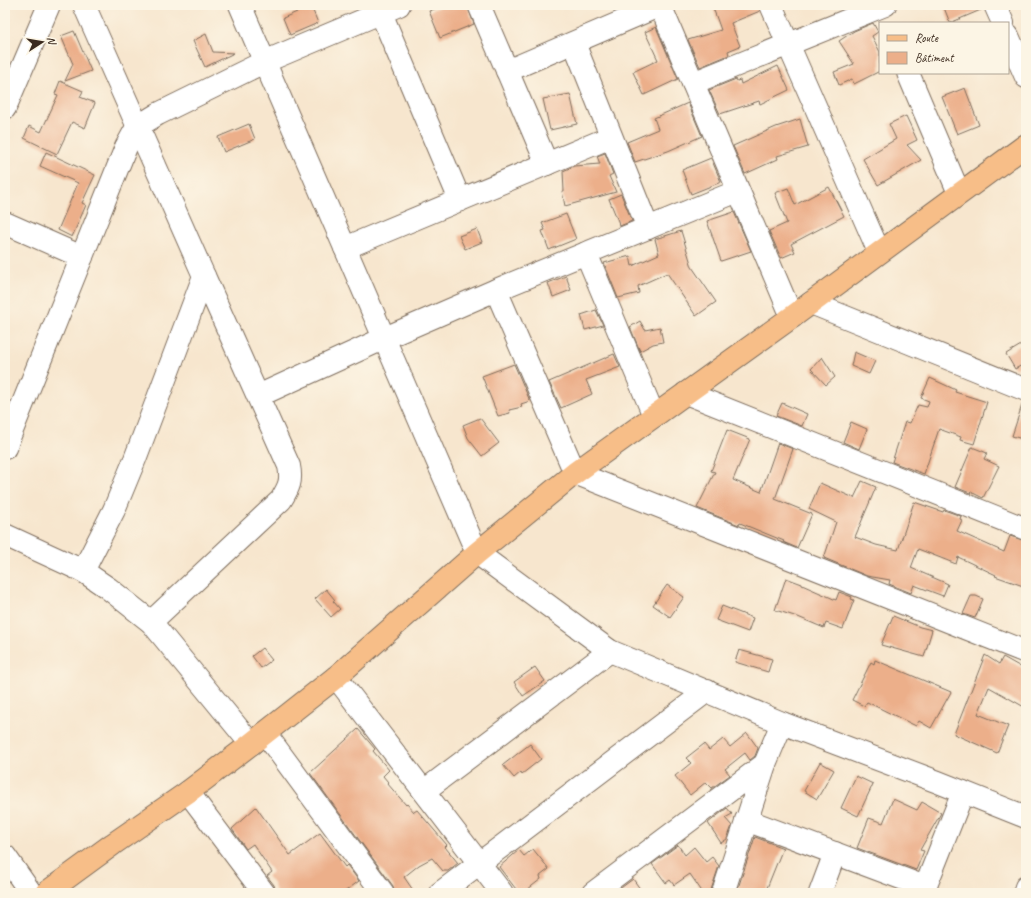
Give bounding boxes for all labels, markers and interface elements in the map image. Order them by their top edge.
north arrow [22,22,62,62]
legend [879,22,1009,74]
text: Route [915,30,939,46]
text: N [44,35,60,47]
text: Bâtiment [915,50,954,66]

